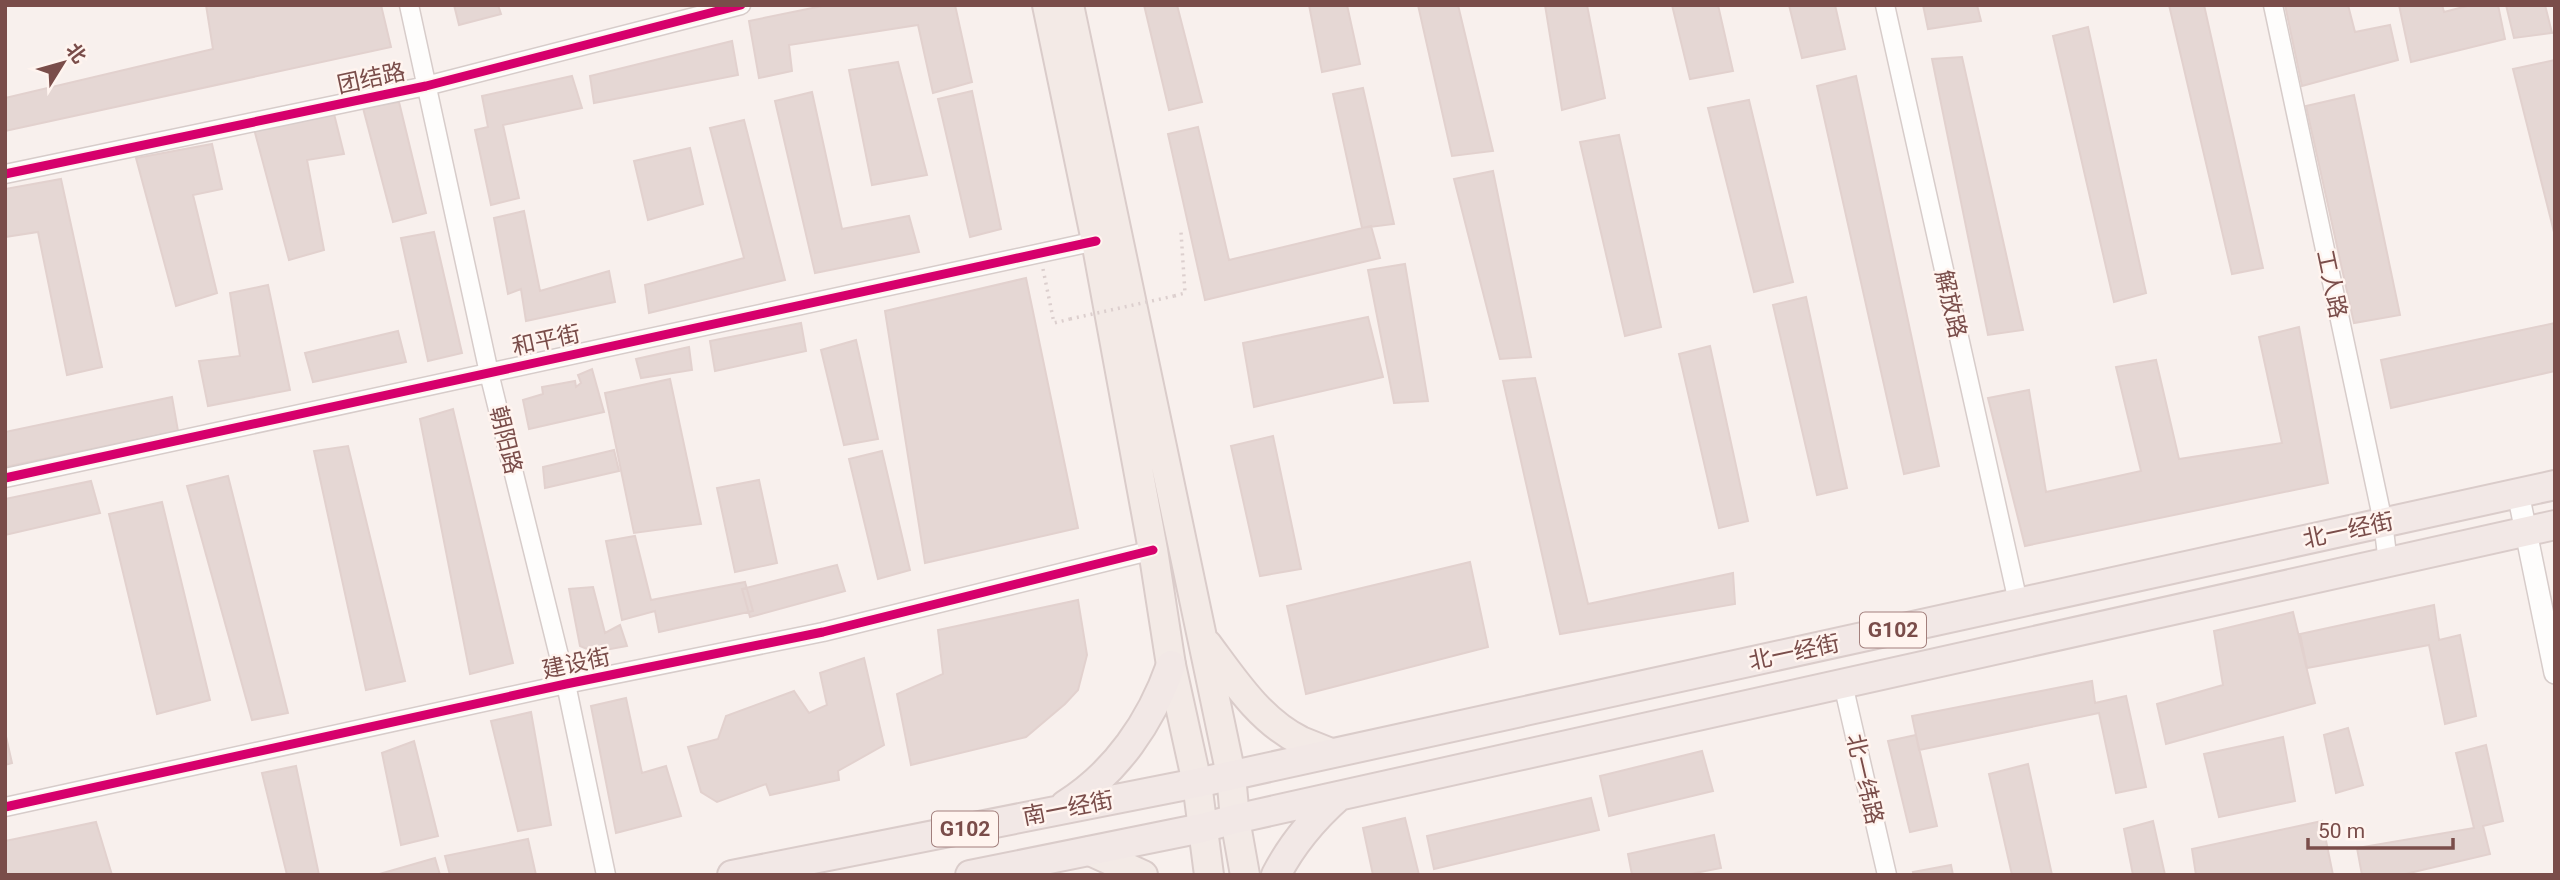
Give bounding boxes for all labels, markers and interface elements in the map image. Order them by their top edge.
north arrow [28,28,98,98]
text: 北 [61,39,91,68]
street label: 团结路 [335,58,408,99]
street label: 工人路 [2311,248,2352,321]
street label: 解放路 [1930,267,1971,341]
street label: 和平街 [510,320,583,361]
street label: 朝阳路 [484,403,527,477]
street label: 北一经街 [2300,508,2396,553]
road number: G102 [1860,612,1926,648]
street label: 北一经街 [1746,630,1842,675]
street label: 建设街 [540,643,613,684]
street label: 北一纬路 [1841,731,1888,827]
street label: 南一经街 [1020,786,1116,831]
scale bar [2308,806,2453,850]
road number: G102 [932,812,998,846]
text: 50 m [2318,819,2365,843]

